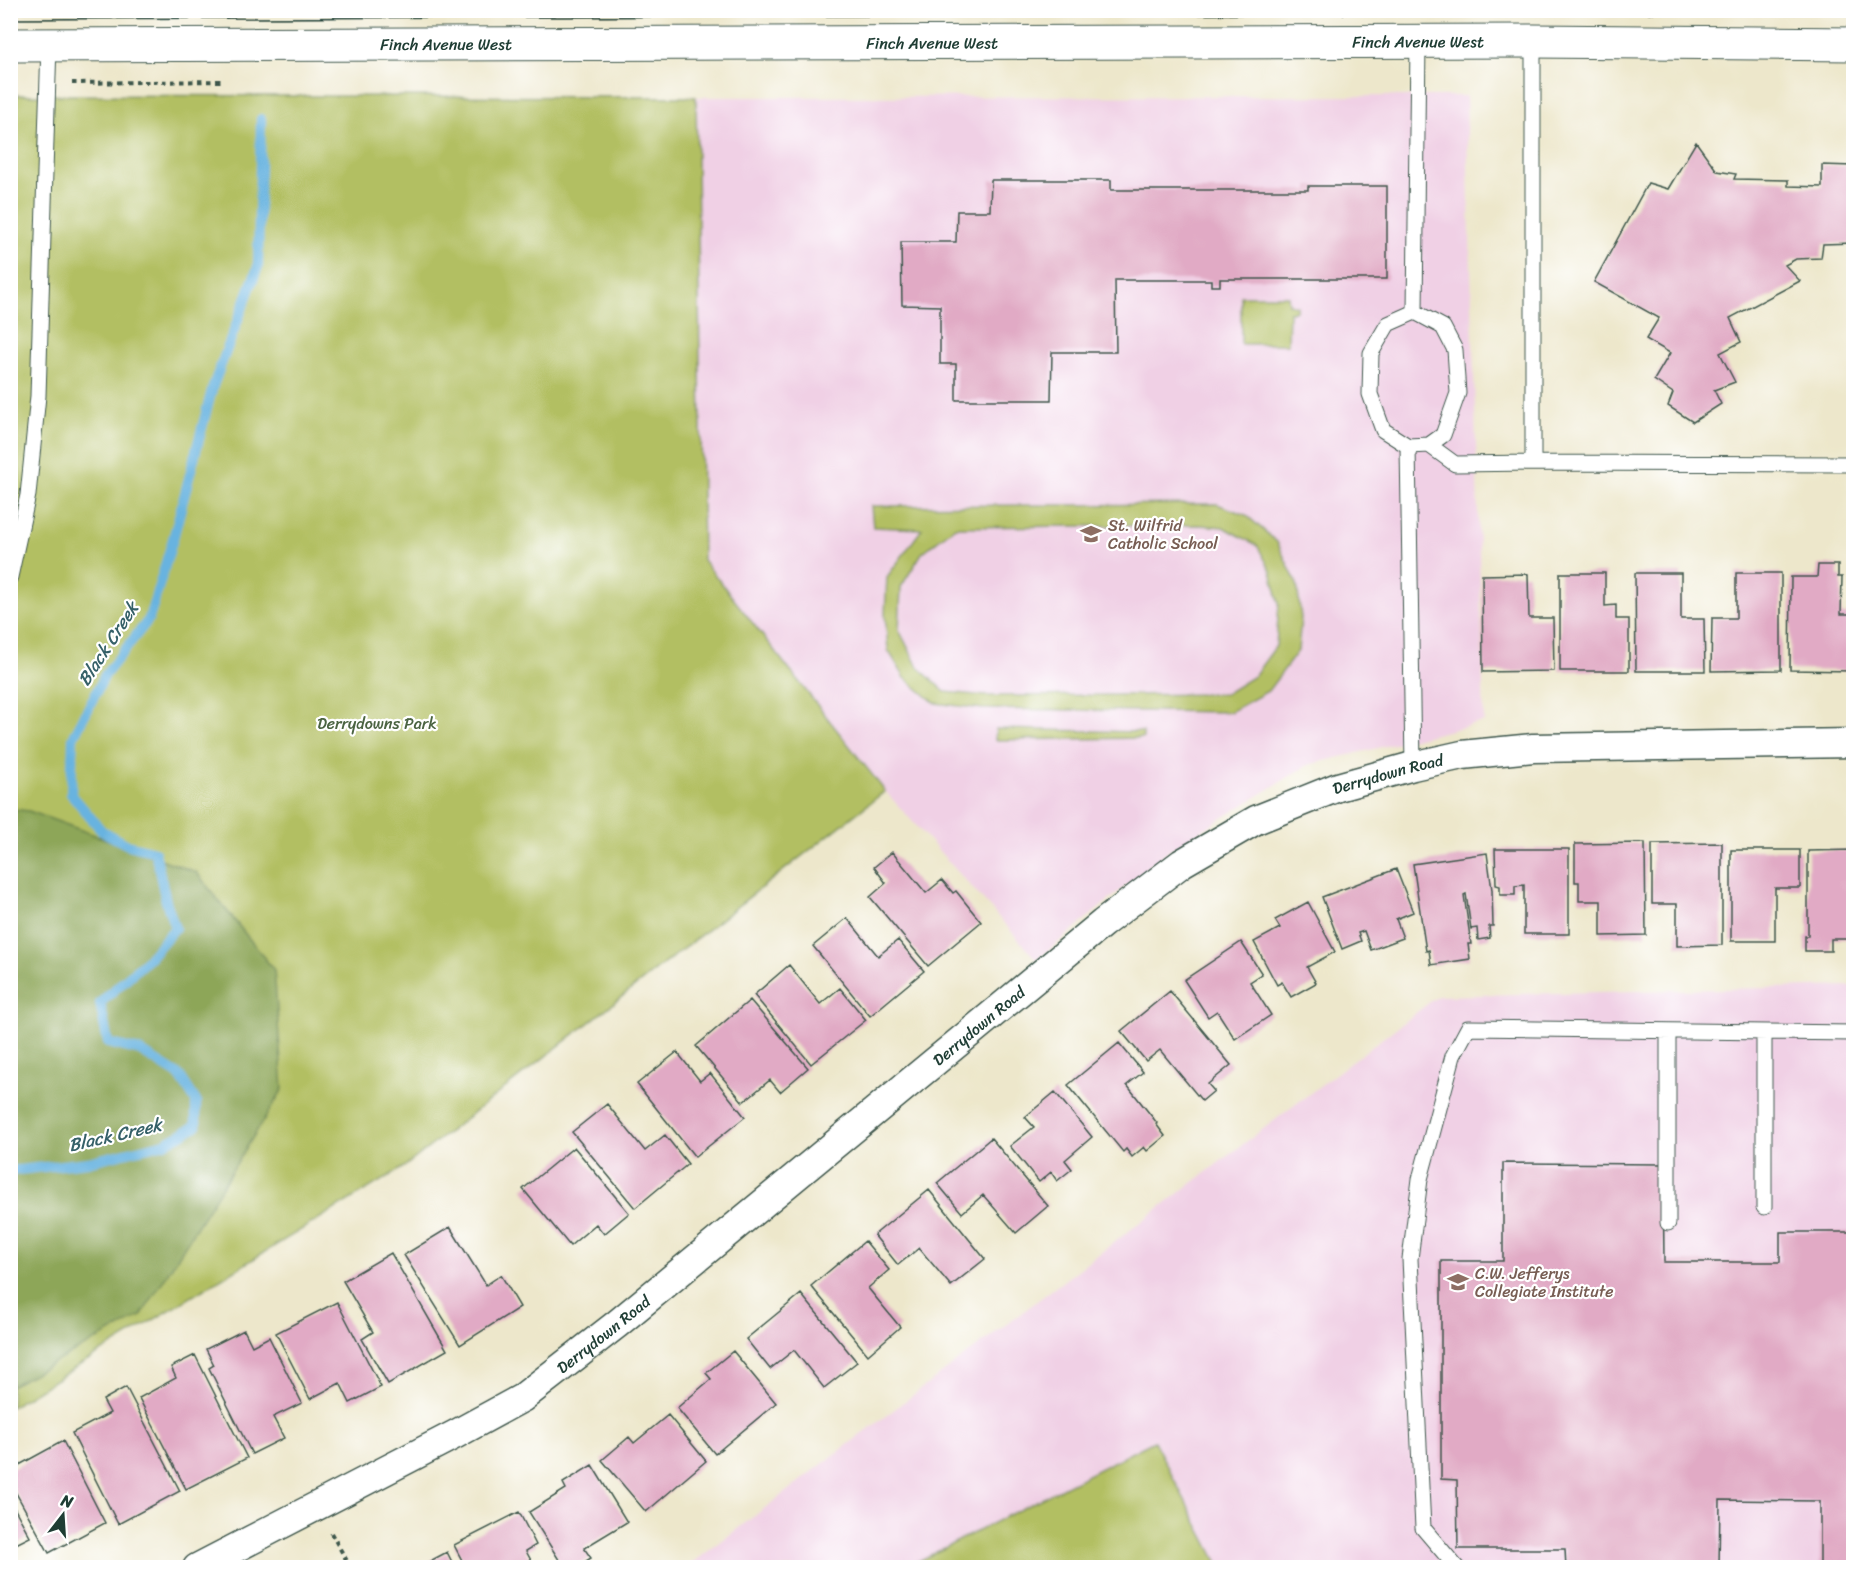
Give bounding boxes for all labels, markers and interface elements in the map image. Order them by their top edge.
street label: Finch Avenue West [1352,27,1484,56]
street label: Finch Avenue West [866,28,998,58]
street label: Finch Avenue West [380,30,512,59]
place label: St. Wilfrid Catholic School [1108,511,1218,558]
school or university icon: St. Wilfrid Catholic School [1079,522,1103,546]
water label: Black Creek [69,593,149,692]
park label: Derrydowns Park [317,709,437,738]
street label: Derrydown Road [1328,745,1448,803]
street label: Derrydown Road [926,978,1033,1073]
water label: Black Creek [65,1108,167,1161]
place label: C.W. Jefferys Collegiate Institute [1475,1259,1614,1306]
school or university icon: C.W. Jefferys Collegiate Institute [1446,1270,1470,1294]
street label: Derrydown Road [550,1287,658,1381]
north arrow [33,1485,93,1545]
text: N [57,1485,78,1517]

